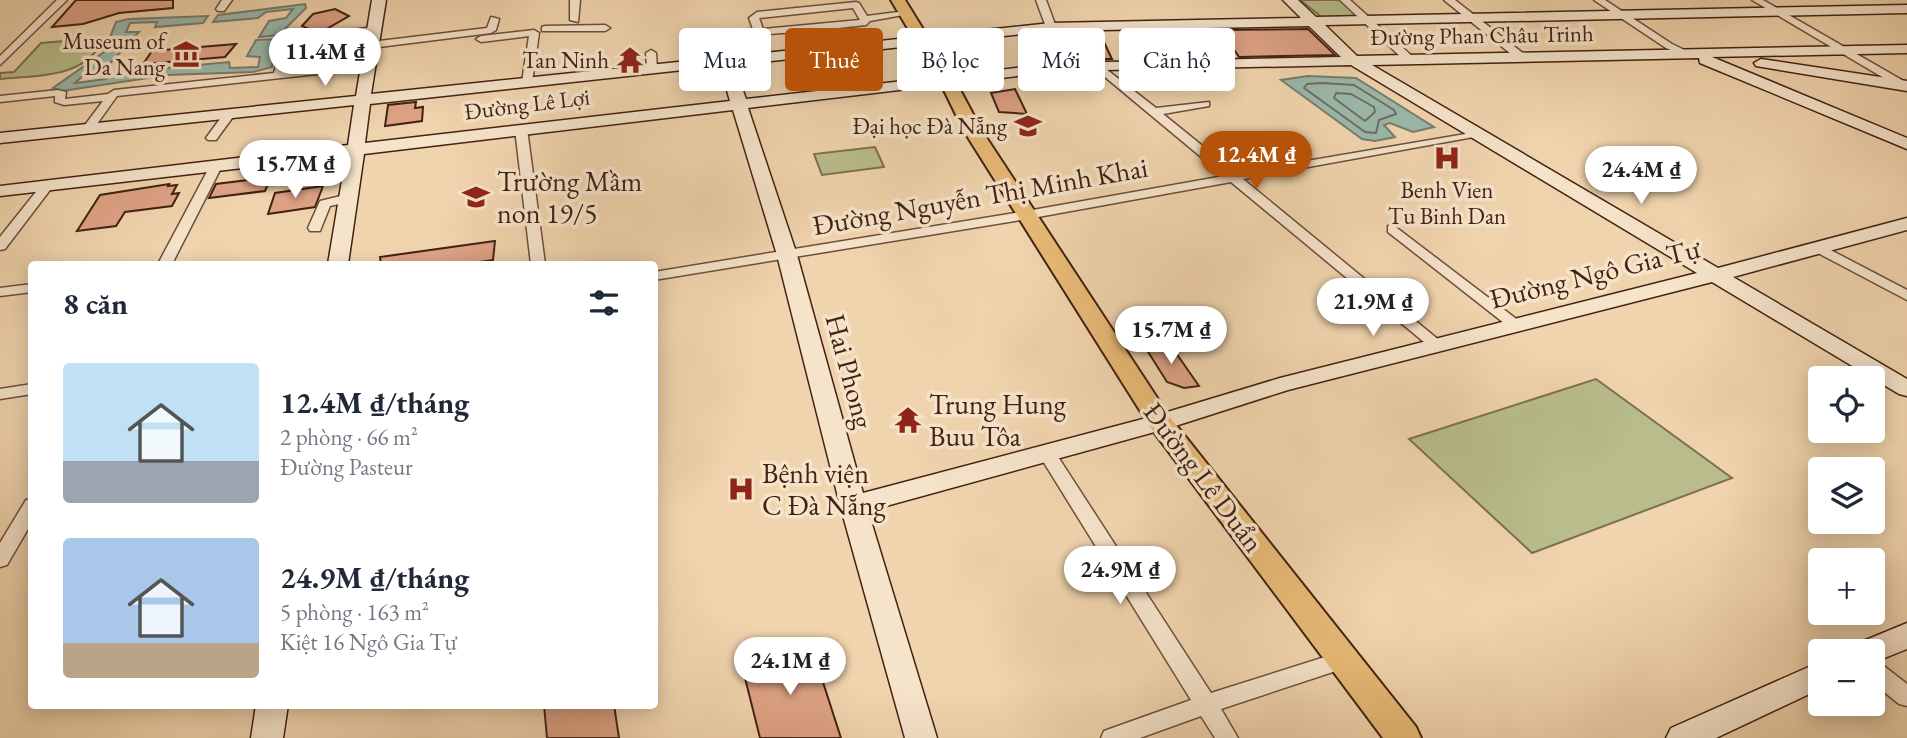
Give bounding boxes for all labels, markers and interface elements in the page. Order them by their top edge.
street label: Đường Phan Châu Trinh [1370,18,1594,52]
place label: Museum of Da Nang [62,26,168,82]
pin: 11.4M ₫ [260,28,390,88]
chip: Mua [679,28,771,91]
chip: Thuê [785,28,883,91]
chip: Bộ lọc [897,28,1004,91]
chip: Mới [1018,28,1105,91]
chip: Căn hộ [1119,28,1235,91]
text: 11.4M ₫ [285,36,365,66]
museum icon: Museum of Da Nang [171,39,201,69]
place label: Tan Ninh [522,45,609,75]
temple icon: Tan Ninh [615,45,645,75]
street label: Đường Lê Lợi [462,81,592,127]
place label: Đại học Đà Nẵng [852,111,1008,141]
school or university icon: Đại học Đà Nẵng [1013,111,1043,141]
pin: 12.4M ₫ [1191,132,1321,191]
text: 12.4M ₫ [1216,139,1296,169]
pin: 15.7M ₫ [230,140,360,200]
hospital icon: Benh Vien Tu Binh Dan [1432,143,1462,173]
pin: 24.4M ₫ [1576,146,1706,206]
text: 15.7M ₫ [255,148,335,178]
street label: Đường Nguyễn Thị Minh Khai [810,149,1150,243]
text: 24.4M ₫ [1601,154,1681,184]
place label: Trường Mầm non 19/5 [497,163,643,231]
place label: Benh Vien Tu Binh Dan [1388,175,1506,231]
school or university icon: Trường Mầm non 19/5 [461,182,491,212]
street label: Đường Ngô Gia Tự [1486,229,1704,317]
pin: 21.9M ₫ [1308,278,1438,338]
text: 8 căn [63,284,128,323]
icon: filters [585,284,623,322]
text: 21.9M ₫ [1333,286,1413,316]
pin: 15.7M ₫ [1106,306,1236,366]
street label: Hai Phong [817,310,883,433]
text: 15.7M ₫ [1131,314,1211,344]
map controls [1808,366,1885,716]
button: locate [1808,366,1885,443]
text: 12.4M ₫/tháng [280,383,469,422]
place label: Trung Hung Buu Tôa [929,386,1067,454]
icon: home [119,391,203,475]
street label: Đường Lê Duẩn [1136,395,1272,559]
temple icon: Trung Hung Buu Tôa [893,405,923,435]
text: 2 phòng · 66 m² [280,422,418,452]
text: Đường Pasteur [280,452,413,482]
place label: Bệnh viện C Đà Nẵng [762,455,886,523]
button: layers [1808,457,1885,534]
hospital icon: Bệnh viện C Đà Nẵng [726,474,756,504]
pin: 24.9M ₫ [1055,546,1185,606]
button: + [1808,548,1885,625]
text: 24.9M ₫ [1080,554,1160,584]
text: 24.9M ₫/tháng [280,558,469,597]
icon: home [119,566,203,650]
text: 5 phòng · 163 m² [280,597,429,627]
text: Kiệt 16 Ngô Gia Tự [280,627,457,657]
pin: 24.1M ₫ [725,638,855,697]
button: − [1808,639,1885,716]
text: 24.1M ₫ [750,645,830,675]

